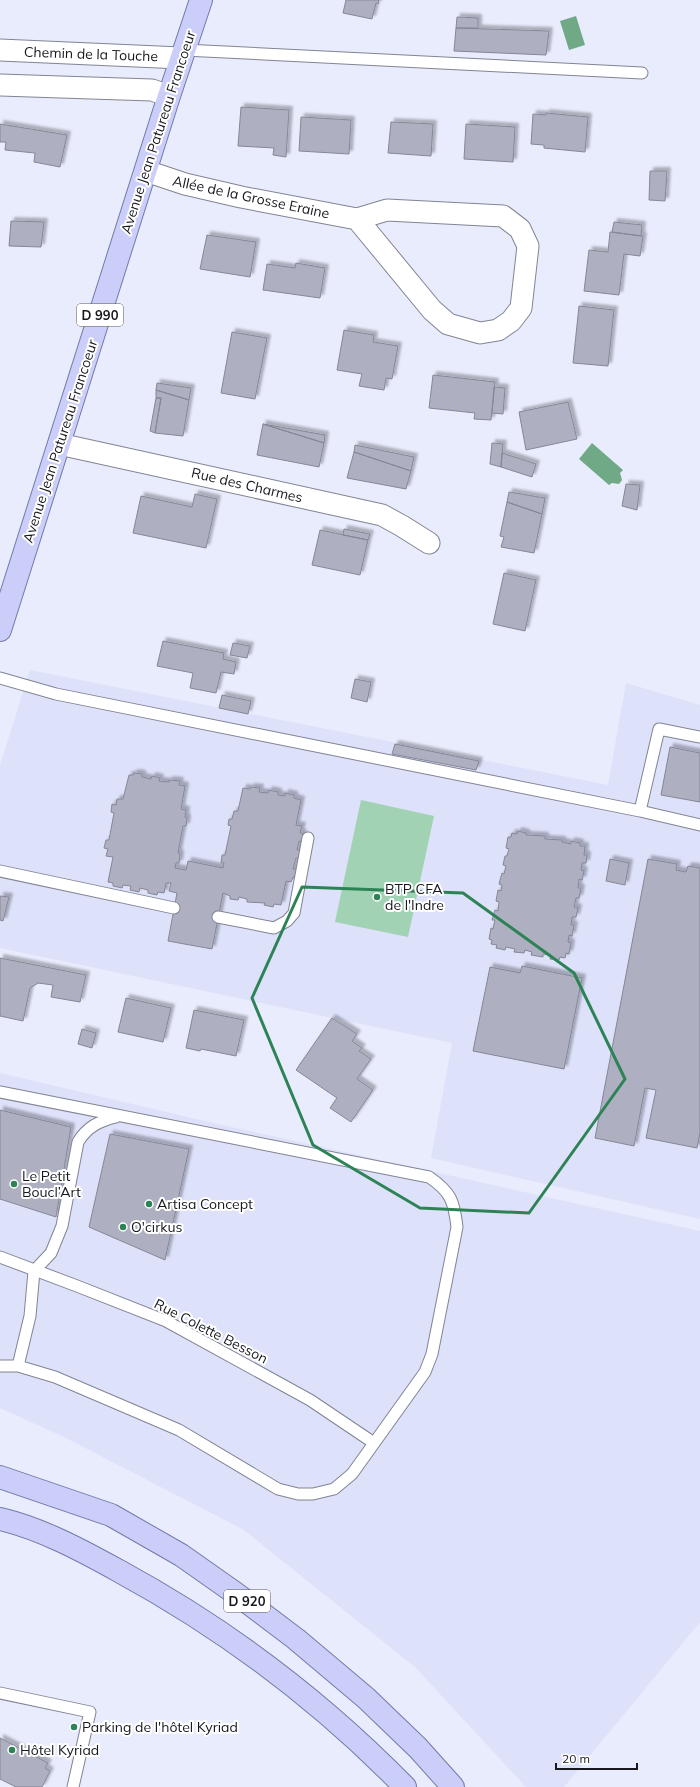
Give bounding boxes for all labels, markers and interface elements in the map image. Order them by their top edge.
street label: Avenue Jean Patureau Francoeur [117,27,200,236]
street label: Chemin de la Touche [24,43,158,65]
street label: Allée de la Grosse Eraine [171,172,331,222]
road number: D 990 [77,304,123,326]
street label: Avenue Jean Patureau Francoeur [19,336,102,545]
street label: Rue des Charmes [190,463,305,507]
place label: BTP CFA de l'Indre [385,880,444,914]
marker: BTP CFA de l'Indre [372,892,382,902]
place label: Le Petit Boucl’Art [22,1167,81,1201]
marker: Le Petit Boucl’Art [9,1179,19,1189]
place label: Artisa Concept [157,1195,253,1213]
marker: Artisa Concept [144,1199,154,1209]
place label: O'cirkus [131,1218,183,1236]
marker: O'cirkus [118,1222,128,1232]
street label: Rue Colette Besson [151,1295,271,1367]
road number: D 920 [224,1590,270,1612]
place label: Parking de l'hôtel Kyriad [82,1718,238,1736]
marker: Parking de l'hôtel Kyriad [69,1722,79,1732]
place label: Hôtel Kyriad [20,1741,99,1759]
marker: Hôtel Kyriad [7,1745,17,1755]
scale bar [556,1745,637,1771]
text: 20 m [562,1751,590,1766]

